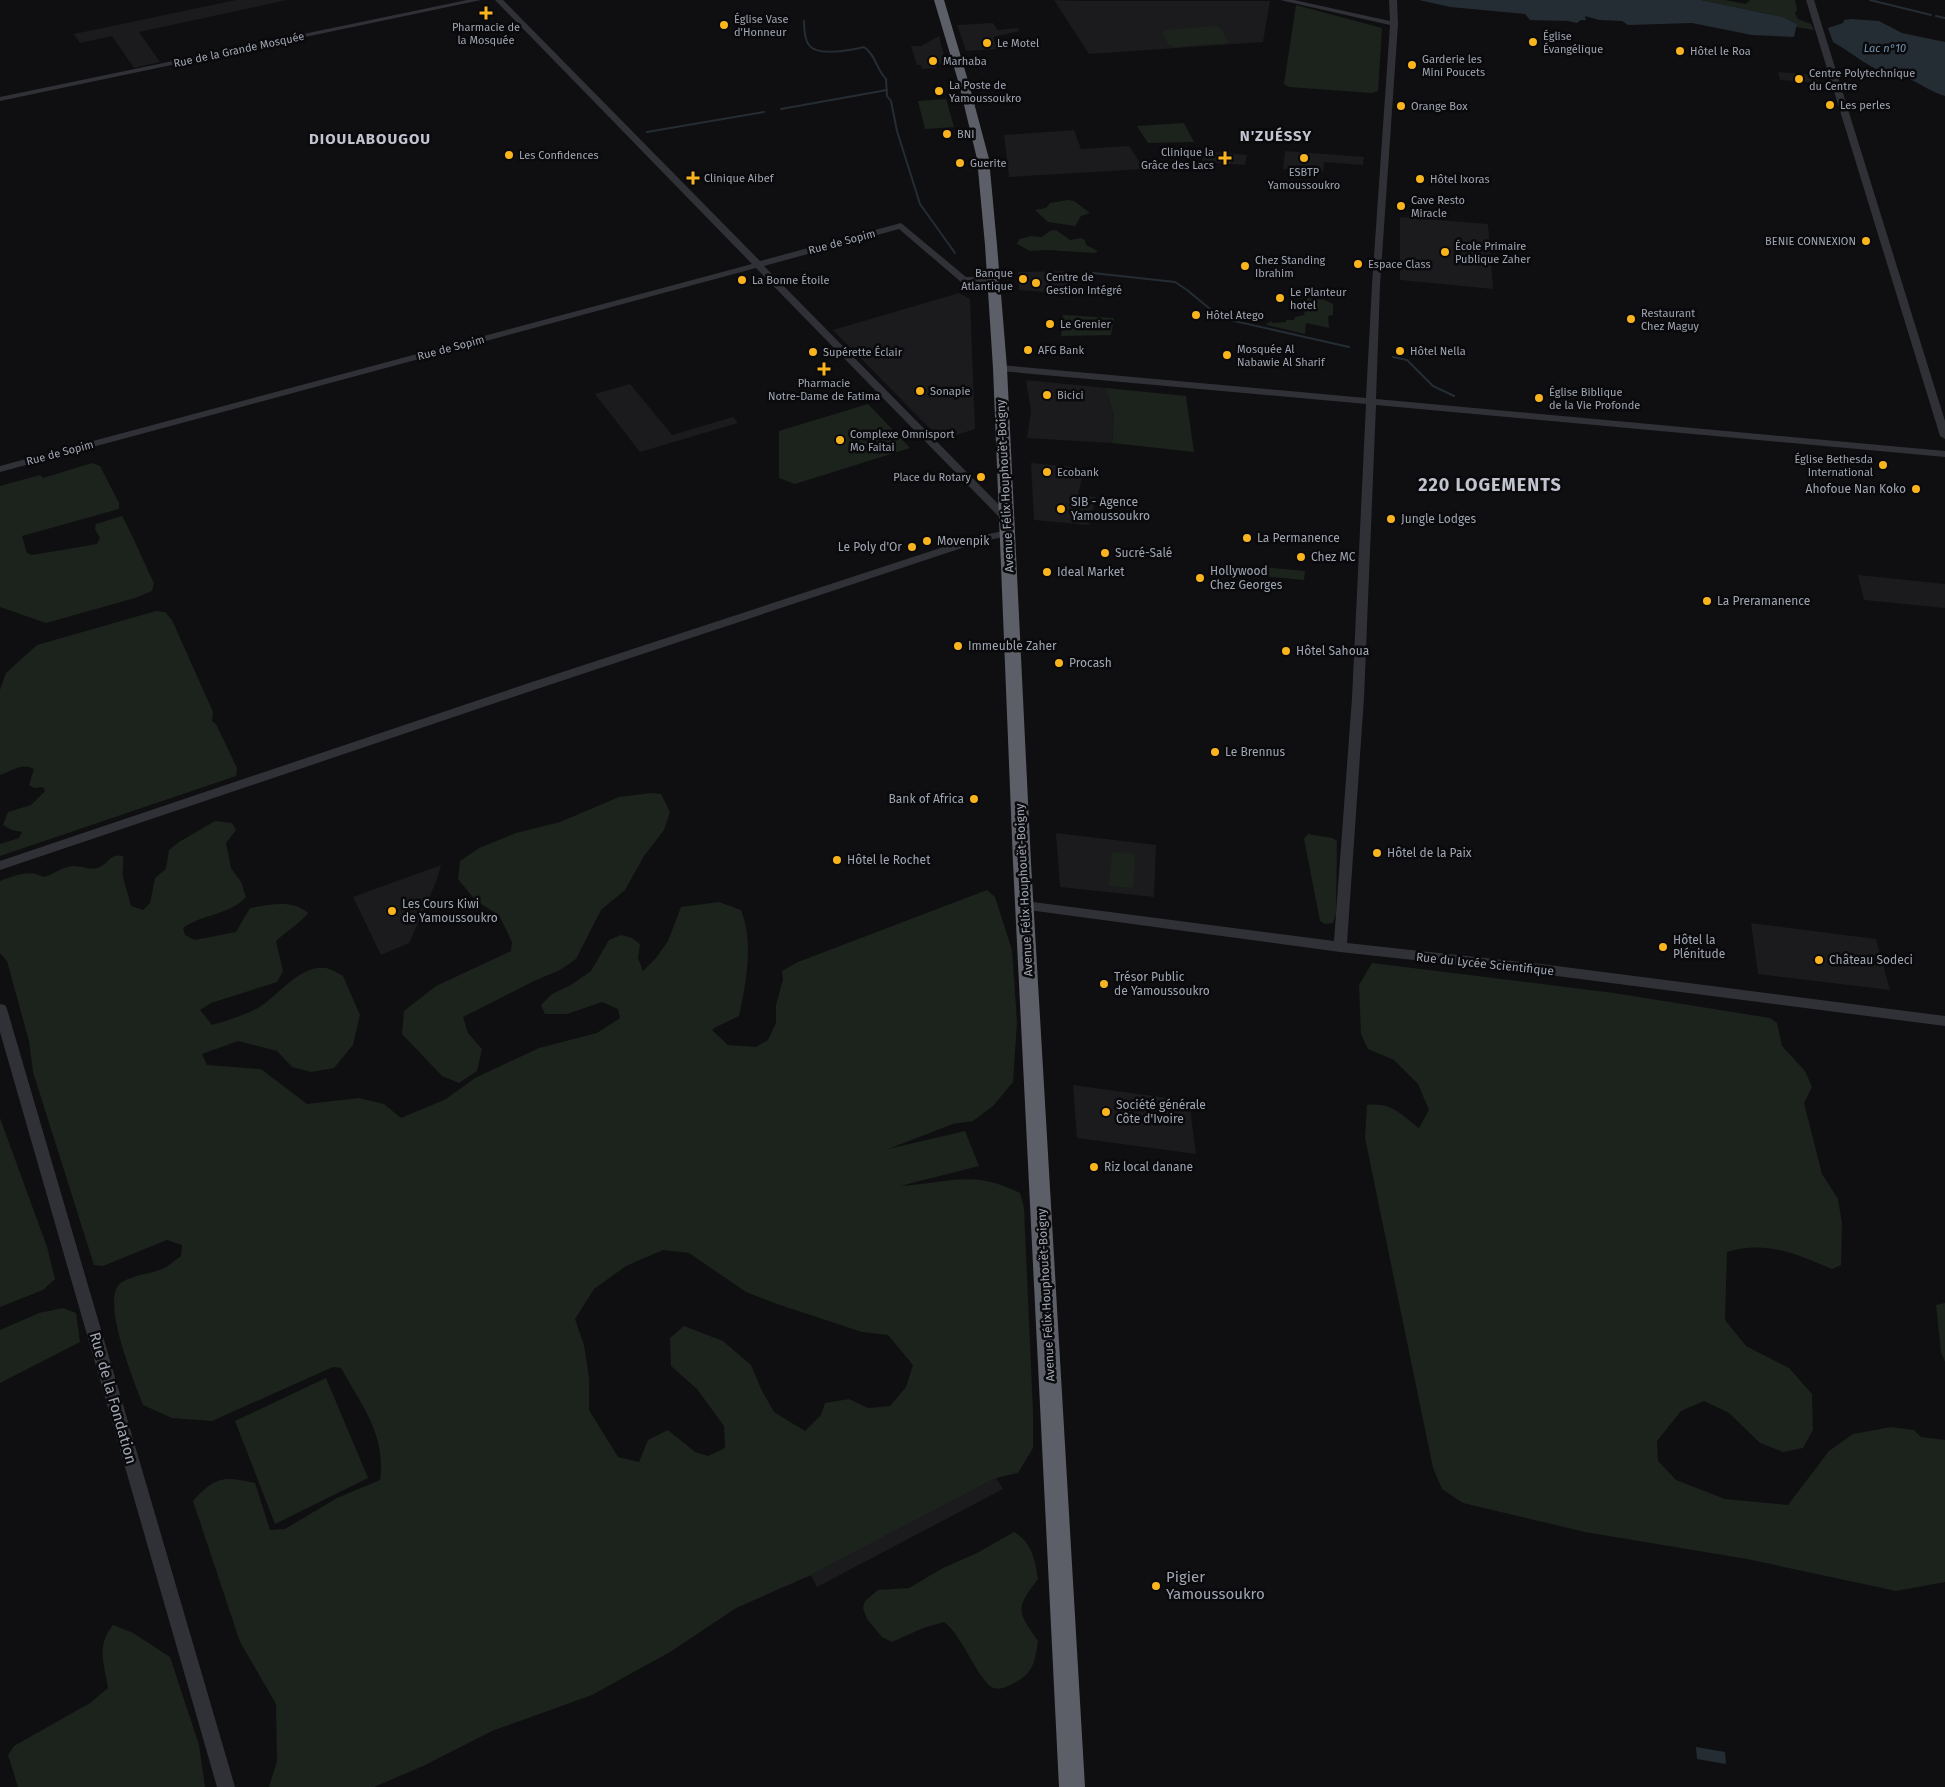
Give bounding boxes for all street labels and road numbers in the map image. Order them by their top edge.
street label: Rue de la Grande Mosquée [172,30,306,70]
street label: Rue de Sopim [807,227,877,257]
street label: Rue de Sopim [416,333,486,363]
street label: Avenue Félix Houphouët-Boigny [993,399,1017,573]
street label: Rue de Sopim [25,438,95,468]
street label: Avenue Félix Houphouët-Boigny [1012,803,1036,977]
street label: Rue du Lycée Scientifique [1415,950,1555,978]
street label: Avenue Félix Houphouët-Boigny [1034,1208,1058,1382]
street label: Rue de la Fondation [86,1330,140,1466]

